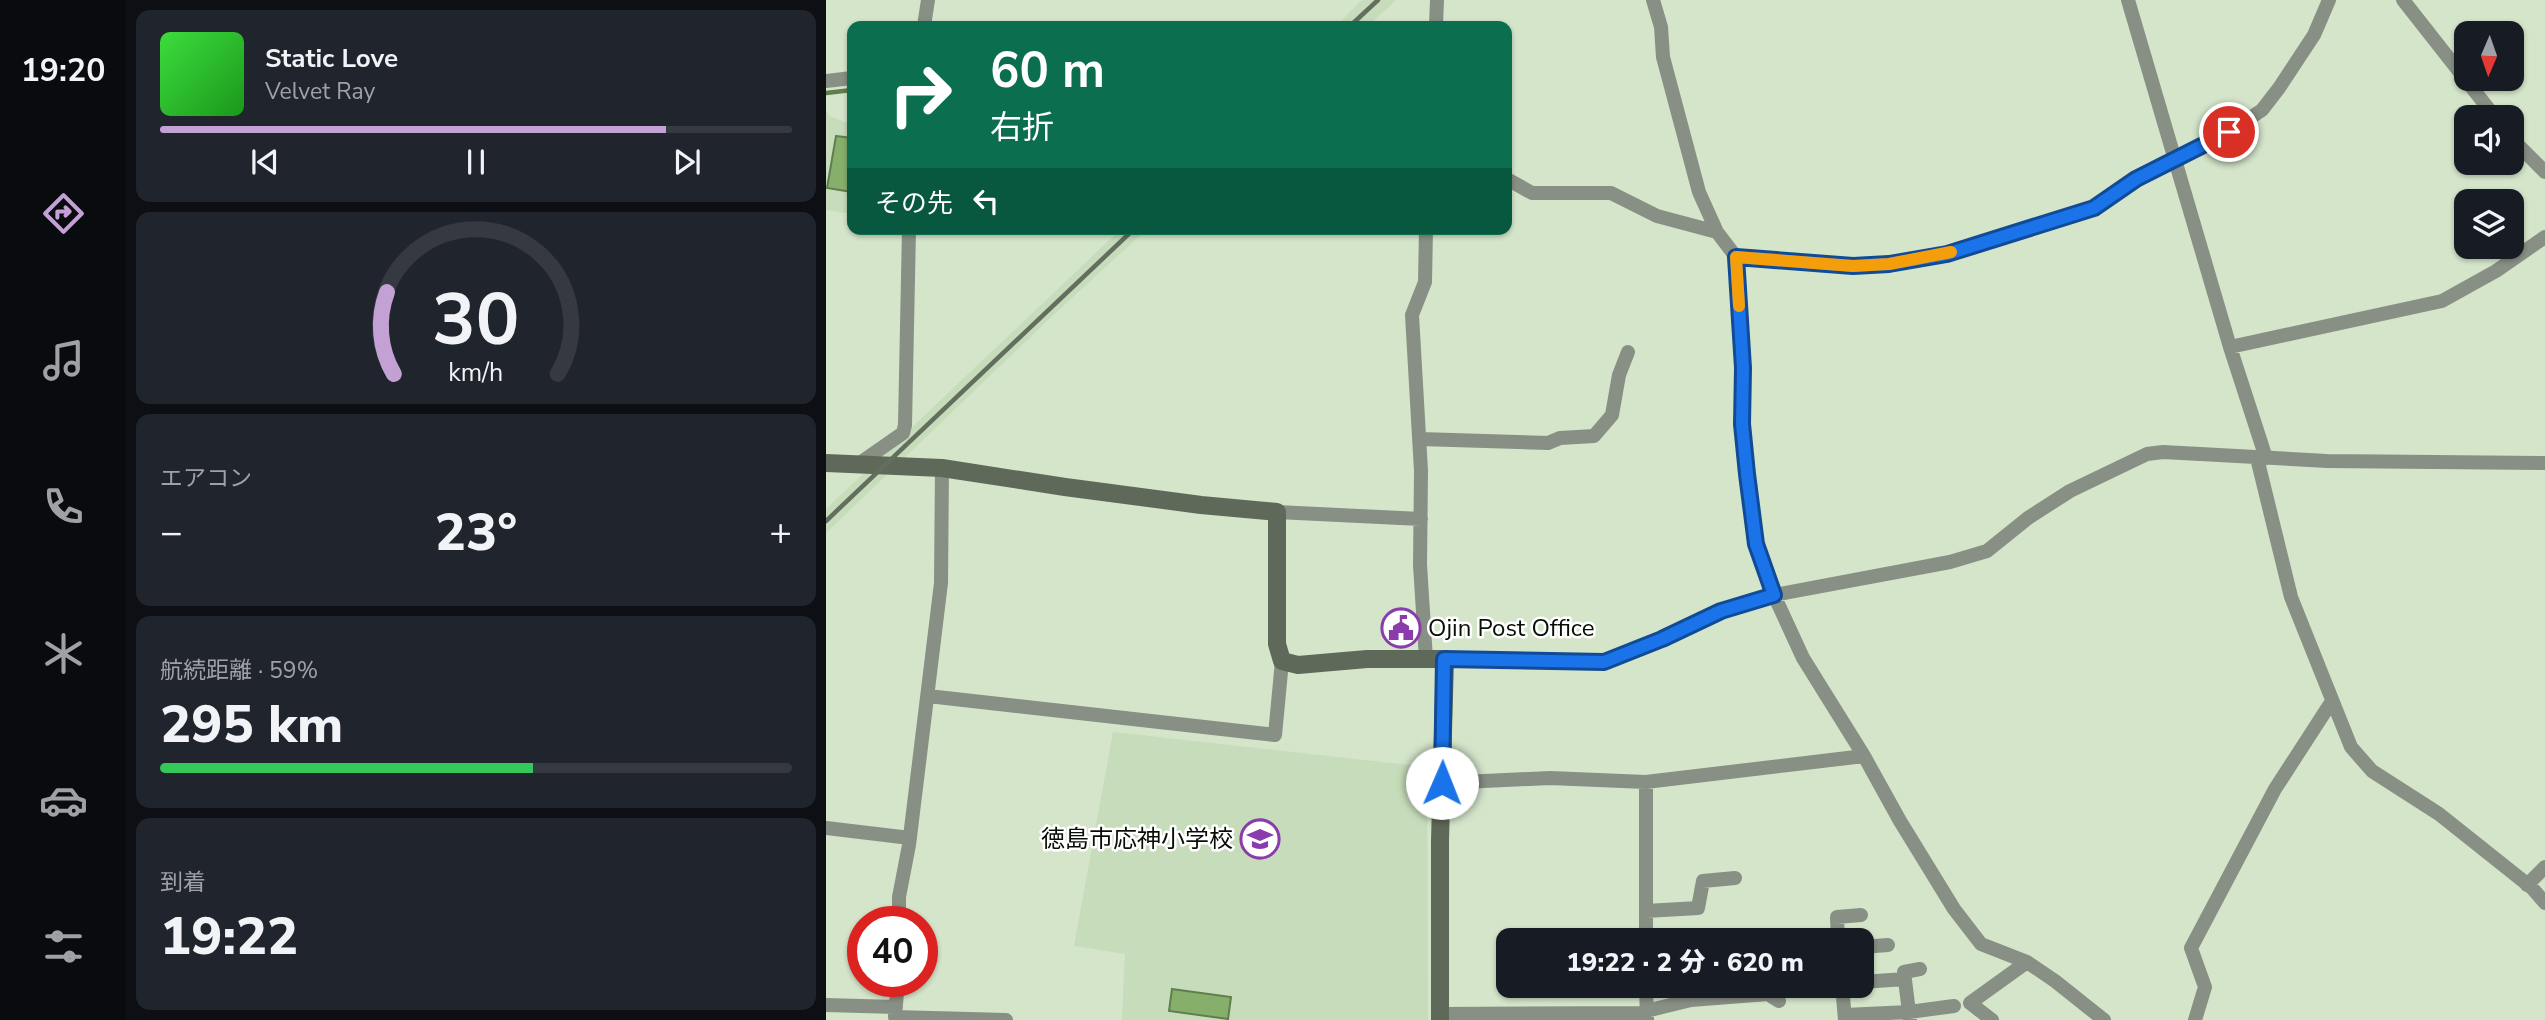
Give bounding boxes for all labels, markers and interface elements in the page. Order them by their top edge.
north arrow [2454,21,2524,91]
map controls [2454,21,2524,259]
text: 60 m [990,37,1105,104]
text: Static Love [265,41,398,76]
text: 19:20 [21,49,105,92]
icon: right [875,49,966,140]
text: Velvet Ray [265,76,375,107]
pin [2199,102,2259,162]
button: sound [2454,105,2524,175]
text: 右折 [990,106,1054,149]
icon: arrive [2210,113,2248,151]
icon: previous [246,143,284,181]
icon: pause [457,143,495,181]
icon: next [668,143,706,181]
icon: left [967,182,1005,220]
text: その先 [875,186,953,221]
icon: directions [39,189,88,238]
button: layers [2454,189,2524,259]
text: 30 [432,270,520,370]
icon: music [39,336,88,385]
text: km/h [448,356,504,390]
text: エアコン [160,463,252,494]
icon: phone [39,482,88,531]
text: 23° [435,497,517,568]
text: − [160,507,183,558]
text: + [769,507,792,558]
public building icon: Ojin Post Office [1380,607,1422,649]
place label: Ojin Post Office [1428,612,1595,644]
icon: climate [39,629,88,678]
text: 航続距離 · 59% [160,655,318,686]
text: 295 km [160,689,343,760]
position arrow [1405,746,1479,820]
icon: car [39,776,88,825]
school or university icon: 徳島市応神小学校 [1239,818,1281,860]
place label: 徳島市応神小学校 [1041,823,1233,855]
text: 到着 [160,867,206,898]
text: 19:22 [160,901,298,972]
speed limit sign: 40 [847,906,938,997]
icon: filters [39,922,88,971]
text: 19:22 · 2 分 · 620 m [1566,945,1804,980]

